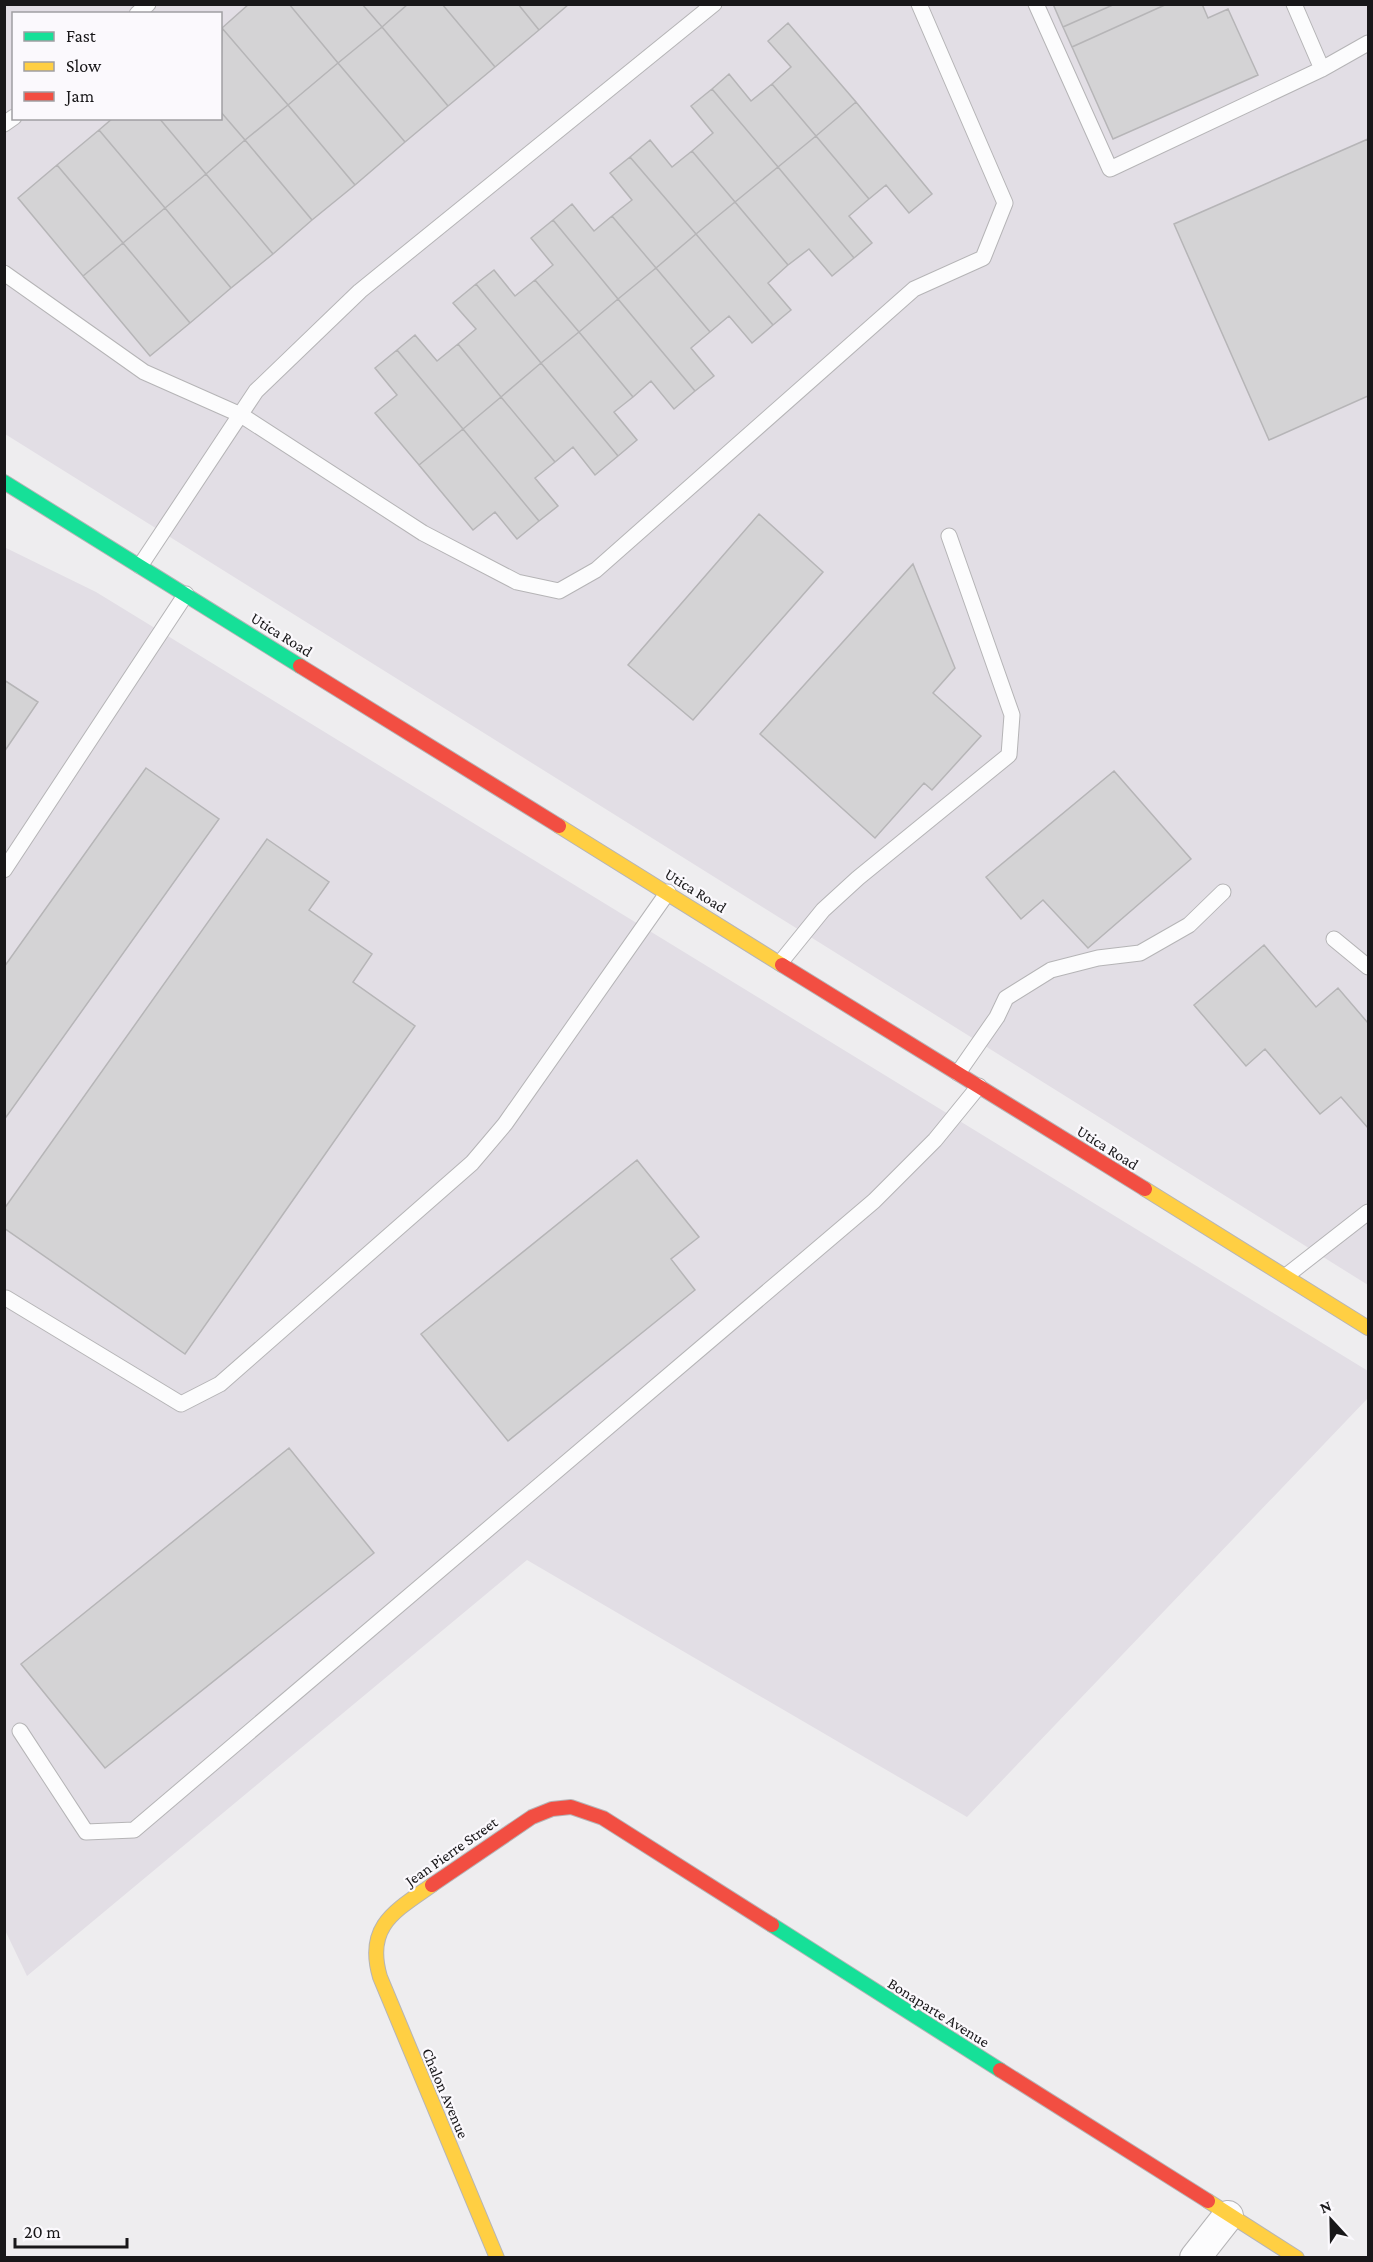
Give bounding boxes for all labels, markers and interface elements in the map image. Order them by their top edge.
legend [12,12,222,120]
text: Fast [66,26,97,46]
text: Slow [66,56,102,76]
text: Jam [64,86,95,106]
street label: Utica Road [248,609,316,660]
street label: Utica Road [662,865,730,916]
street label: Utica Road [1074,1122,1142,1173]
street label: Jean Pierre Street [400,1813,502,1891]
street label: Bonaparte Avenue [884,1974,993,2051]
street label: Chalon Avenue [419,2046,472,2141]
north arrow [1301,2190,1361,2250]
text: N [1317,2197,1334,2216]
scale bar [15,2211,128,2249]
text: 20 m [24,2222,61,2242]

